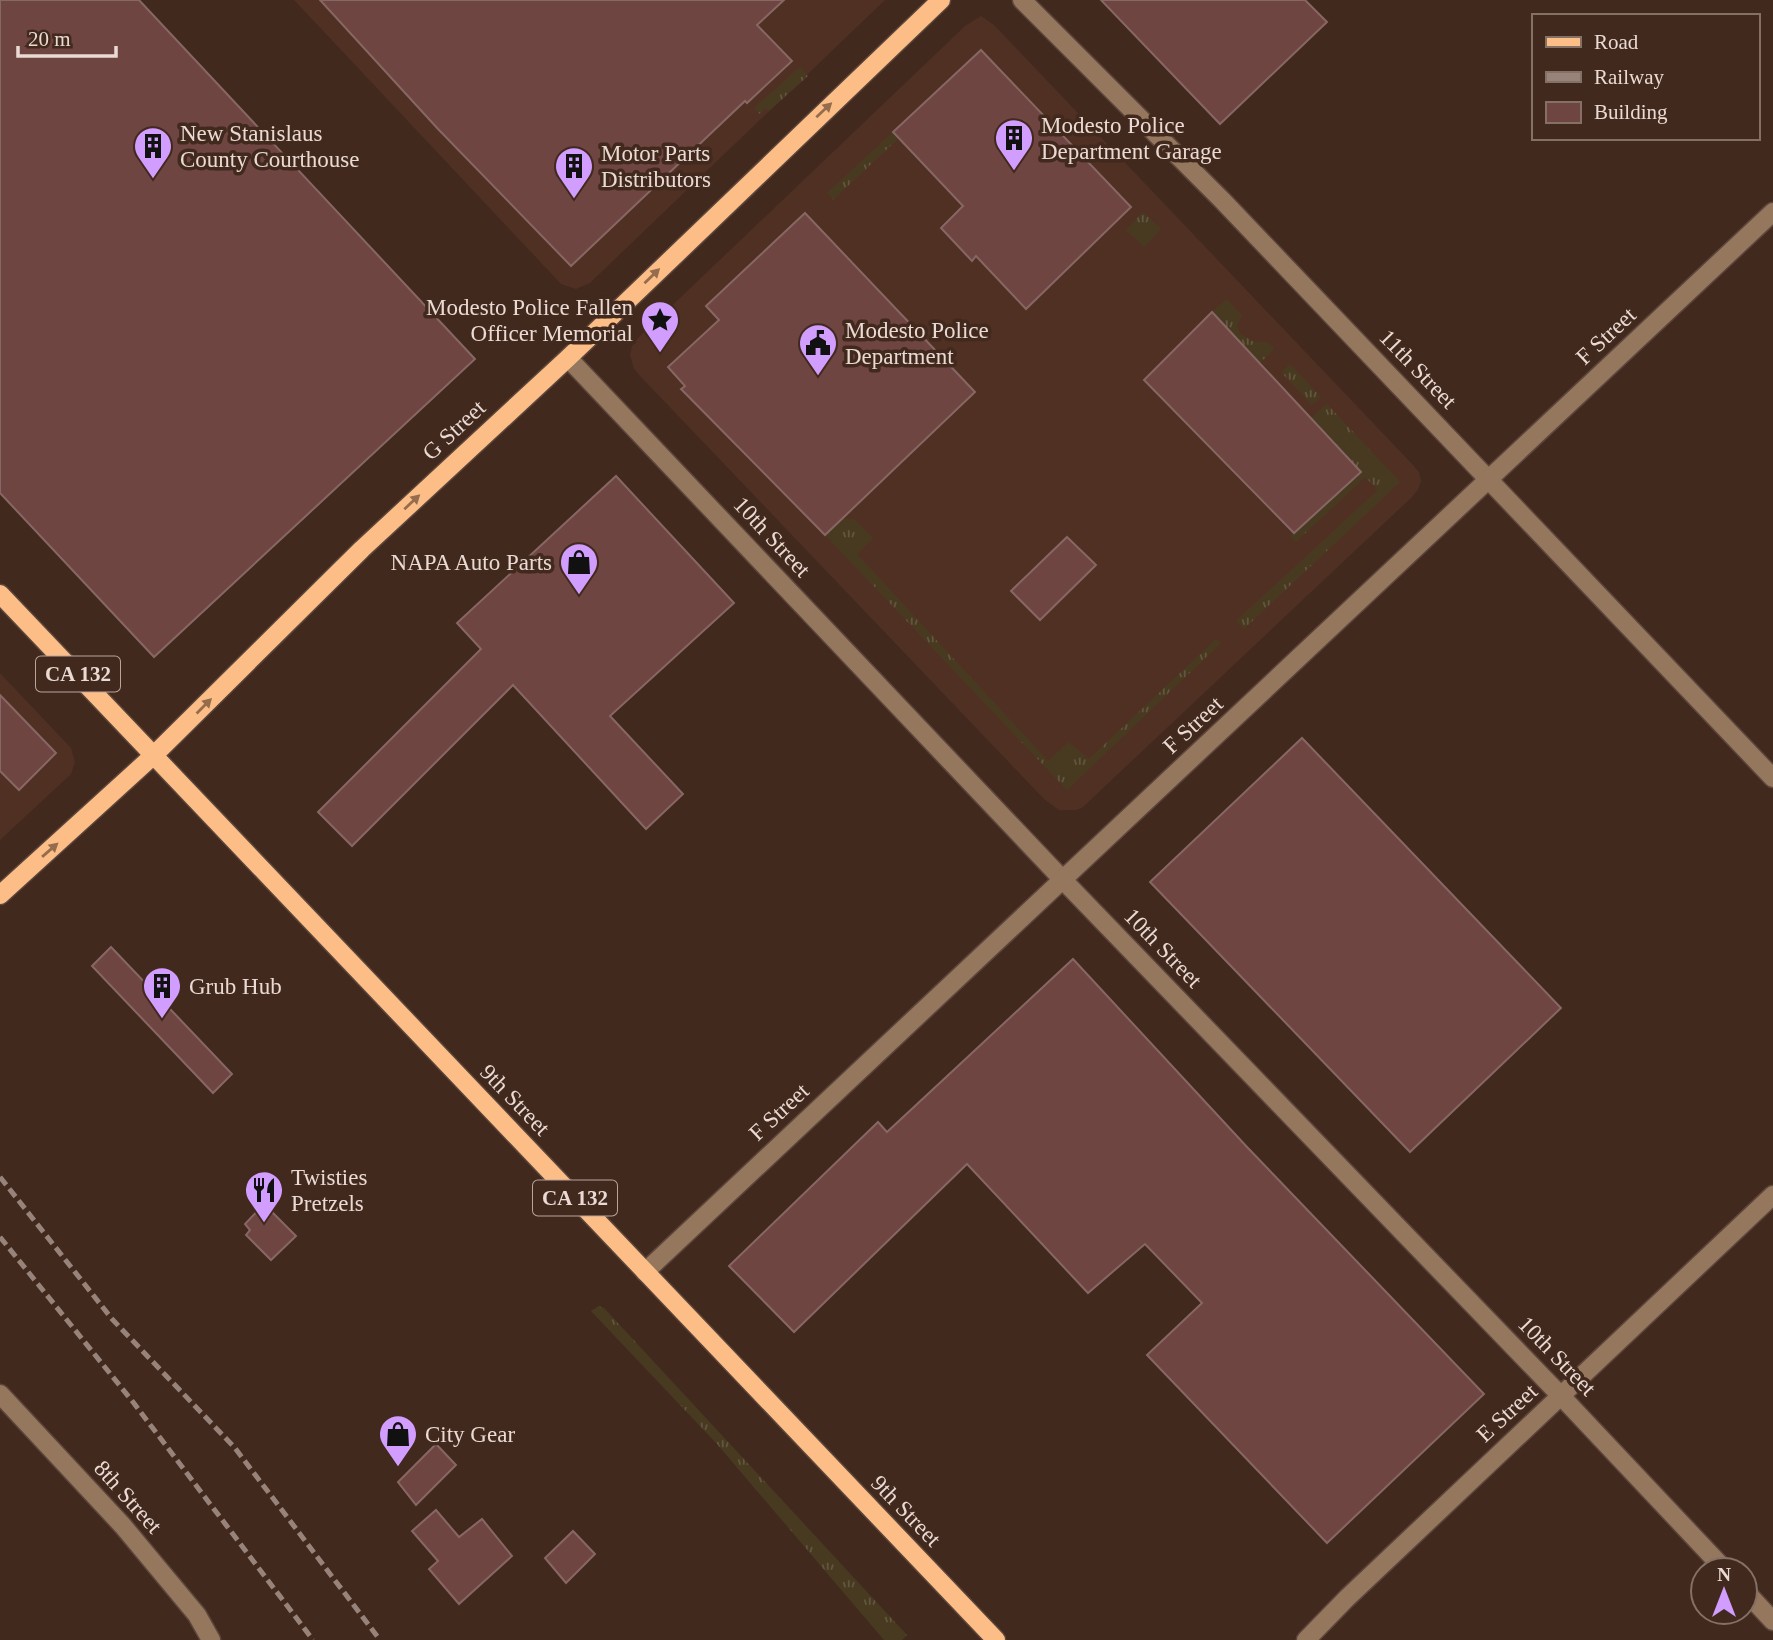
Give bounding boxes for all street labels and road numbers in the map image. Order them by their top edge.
street label: F Street [1571,302,1641,370]
street label: 11th Street [1374,325,1462,414]
street label: G Street [418,395,491,465]
street label: 10th Street [729,492,816,583]
road number: CA 132 [36,656,120,692]
street label: F Street [1158,691,1228,759]
street label: 10th Street [1119,903,1207,993]
street label: 9th Street [475,1059,555,1141]
street label: F Street [744,1078,814,1146]
road number: CA 132 [533,1180,617,1216]
street label: 10th Street [1513,1311,1601,1401]
street label: E Street [1472,1378,1543,1447]
street label: 8th Street [89,1456,167,1539]
street label: 9th Street [866,1470,946,1552]

